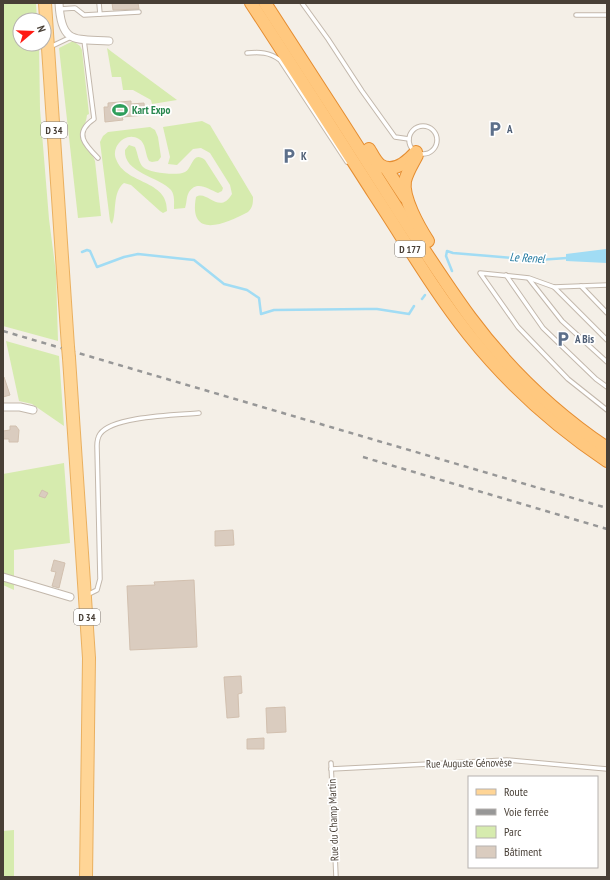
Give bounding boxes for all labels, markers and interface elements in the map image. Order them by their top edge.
north arrow [12,12,52,52]
text: N [34,24,49,34]
sports icon: Kart Expo [111,101,129,119]
place label: Kart Expo [132,103,171,117]
parking icon: A [486,120,504,138]
road number: D 34 [41,122,67,138]
place label: A [506,122,513,136]
parking icon: K [280,147,298,165]
place label: K [301,149,307,163]
road number: D 177 [395,241,425,257]
water label: Le Renel [509,249,546,266]
parking icon: A Bis [554,330,572,348]
place label: A Bis [574,332,594,346]
road number: D 34 [74,609,100,625]
street label: Rue Auguste Génovèse [426,755,513,771]
legend [468,776,598,868]
street label: Rue du Champ Martin [325,778,341,861]
text: Route [504,784,528,799]
text: Voie ferrée [503,804,549,819]
text: Parc [504,824,522,839]
text: Bâtiment [504,844,542,859]

